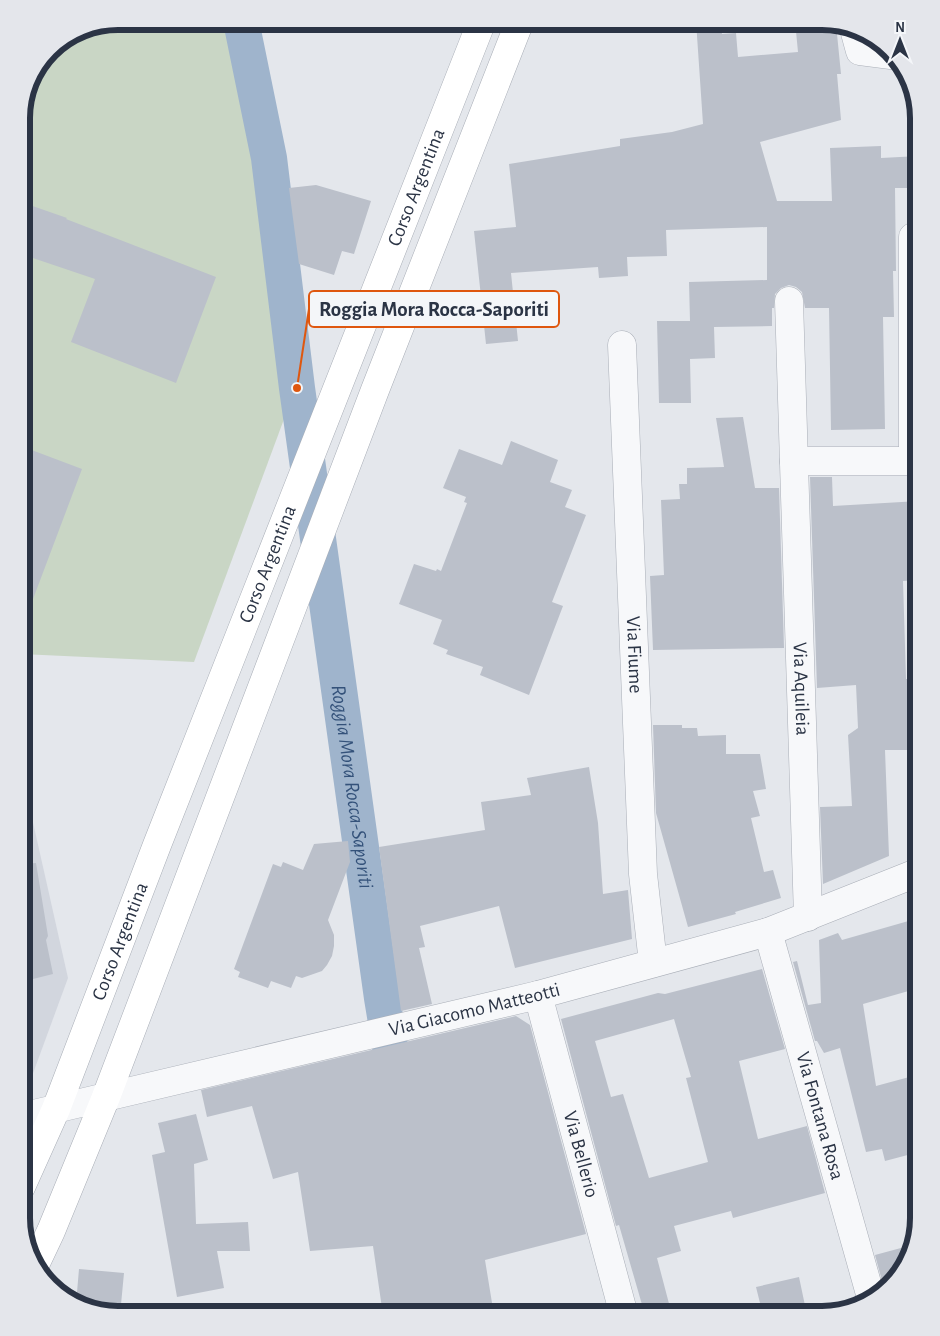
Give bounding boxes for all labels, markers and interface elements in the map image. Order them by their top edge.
north arrow [875,15,925,65]
text: N [895,21,905,35]
street label: Corso Argentina [384,126,449,249]
callout: Roggia Mora Rocca-Saporiti [309,291,559,327]
text: Roggia Mora Rocca-Saporiti [319,299,549,320]
street label: Corso Argentina [236,503,300,626]
street label: Via Fiume [623,616,646,694]
street label: Via Aquileia [790,642,812,736]
water label: Roggia Mora Rocca-Saporiti [328,683,377,890]
street label: Corso Argentina [89,880,152,1003]
street label: Via Giacomo Matteotti [387,979,562,1040]
street label: Via Fontana Rosa [792,1050,847,1182]
street label: Via Bellerio [560,1109,602,1200]

